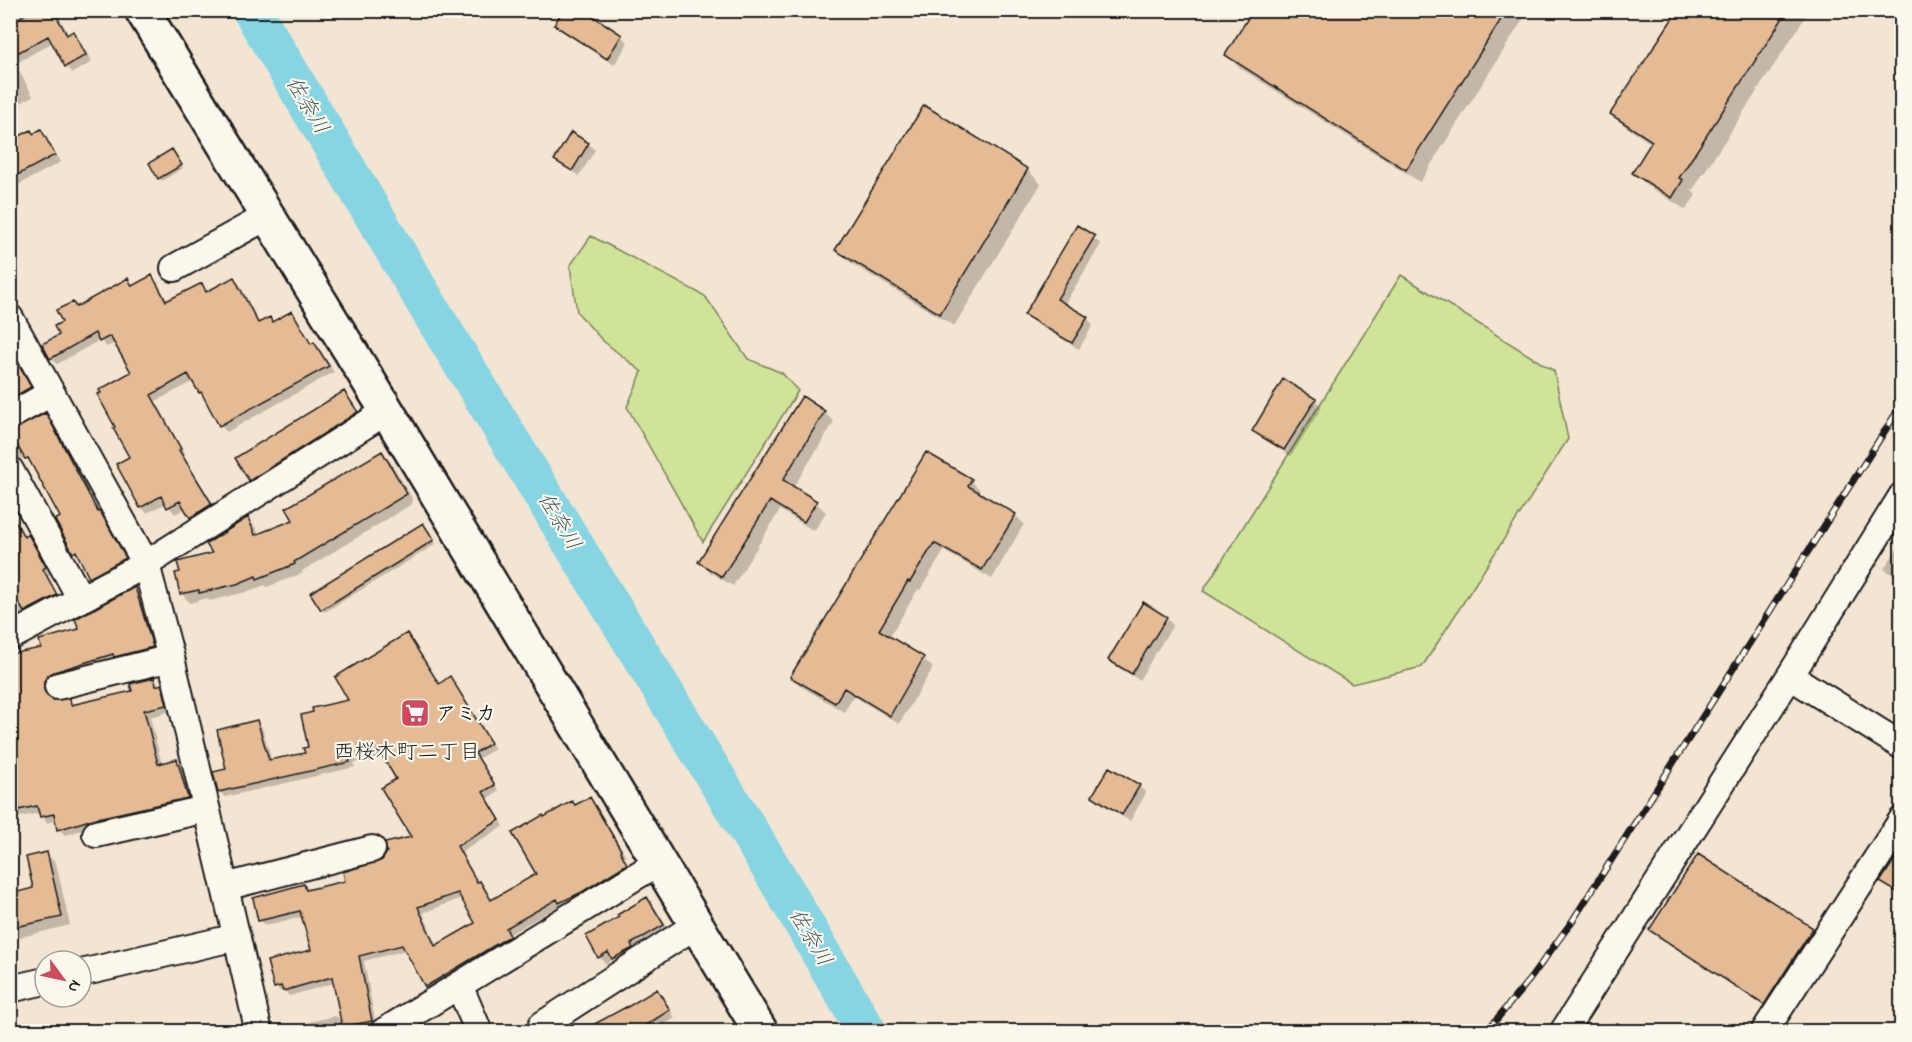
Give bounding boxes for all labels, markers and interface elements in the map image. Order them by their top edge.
water label: 佐奈川 [277,71,335,141]
water label: 佐奈川 [529,487,587,557]
supermarket icon: アミカ [399,697,431,729]
place label: アミカ [436,701,496,730]
district label: 西桜木町二丁目 [334,738,481,768]
water label: 佐奈川 [780,903,838,973]
north arrow [33,949,93,1009]
text: N [61,975,87,997]

